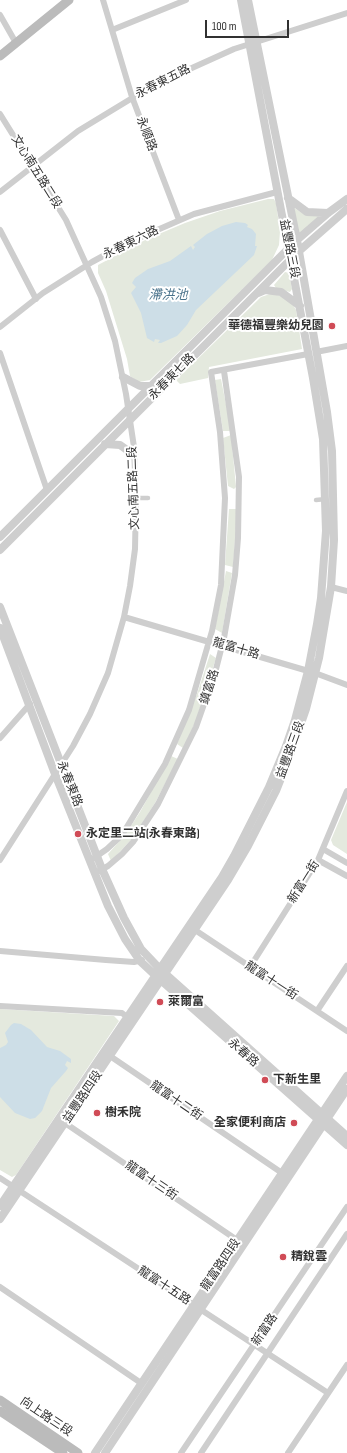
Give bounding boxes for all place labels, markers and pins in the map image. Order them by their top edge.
place label: 華德福豐樂幼兒園 [228,319,324,333]
marker: 華德福豐樂幼兒園 [327,321,337,331]
place label: 永定里二站(永春東路) [86,827,200,841]
marker: 永定里二站(永春東路) [73,829,83,839]
place label: 萊爾富 [168,995,204,1009]
marker: 萊爾富 [155,997,165,1007]
place label: 下新生里 [273,1073,321,1087]
marker: 下新生里 [260,1075,270,1085]
place label: 樹禾院 [105,1106,141,1120]
marker: 樹禾院 [92,1108,102,1118]
place label: 全家便利商店 [214,1116,286,1130]
marker: 全家便利商店 [289,1118,299,1128]
place label: 精銳雲 [291,1250,327,1264]
marker: 精銳雲 [278,1252,288,1262]

